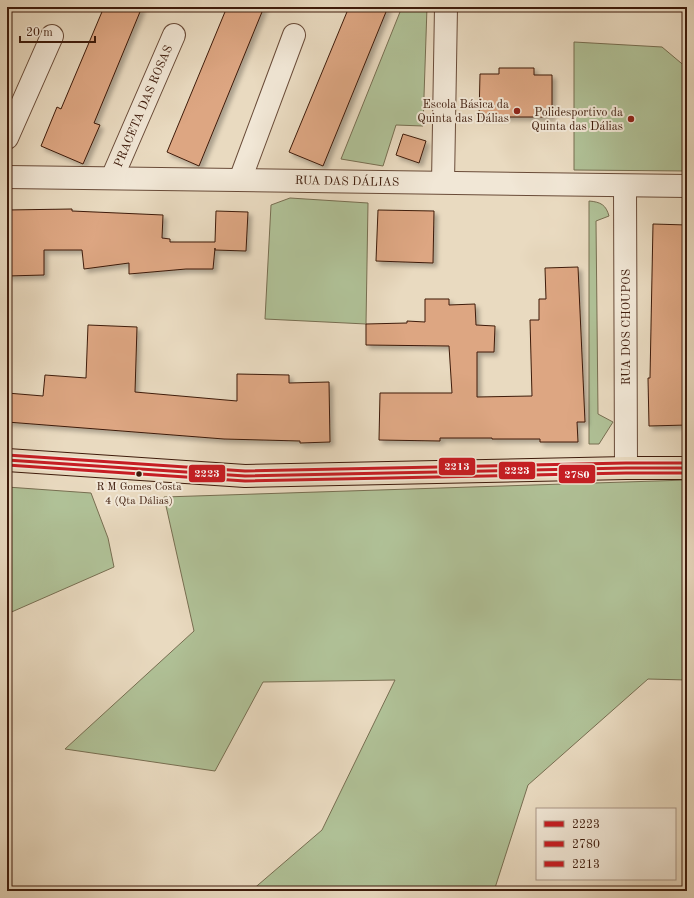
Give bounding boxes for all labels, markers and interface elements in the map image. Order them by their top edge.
scale bar [20,18,95,44]
text: 20 m [26,27,53,39]
street label: PRACETA DAS ROSAS [113,44,175,169]
place label: Escola Básica da Quinta das Dálias [417,99,509,125]
marker: Escola Básica da Quinta das Dálias [512,106,522,116]
place label: Polidesportivo da Quinta das Dálias [531,107,623,133]
marker: Polidesportivo da Quinta das Dálias [626,114,636,124]
street label: RUA DAS DÁLIAS [295,172,399,189]
street label: RUA DOS CHOUPOS [621,269,633,385]
line badge: 2213 [438,457,476,476]
line badge: 2223 [498,461,536,480]
text: 2213 [444,462,470,473]
line badge: 2223 [188,464,226,483]
line badge: 2780 [558,464,596,484]
text: 2223 [504,466,530,477]
marker: R M Gomes Costa 4 (Qta Dálias) [134,469,144,479]
text: 2223 [194,469,220,480]
text: 2780 [564,470,590,481]
place label: R M Gomes Costa 4 (Qta Dálias) [96,482,182,507]
legend [536,808,676,880]
text: 2223 [572,819,600,831]
text: 2780 [572,839,600,851]
text: 2213 [572,859,600,871]

